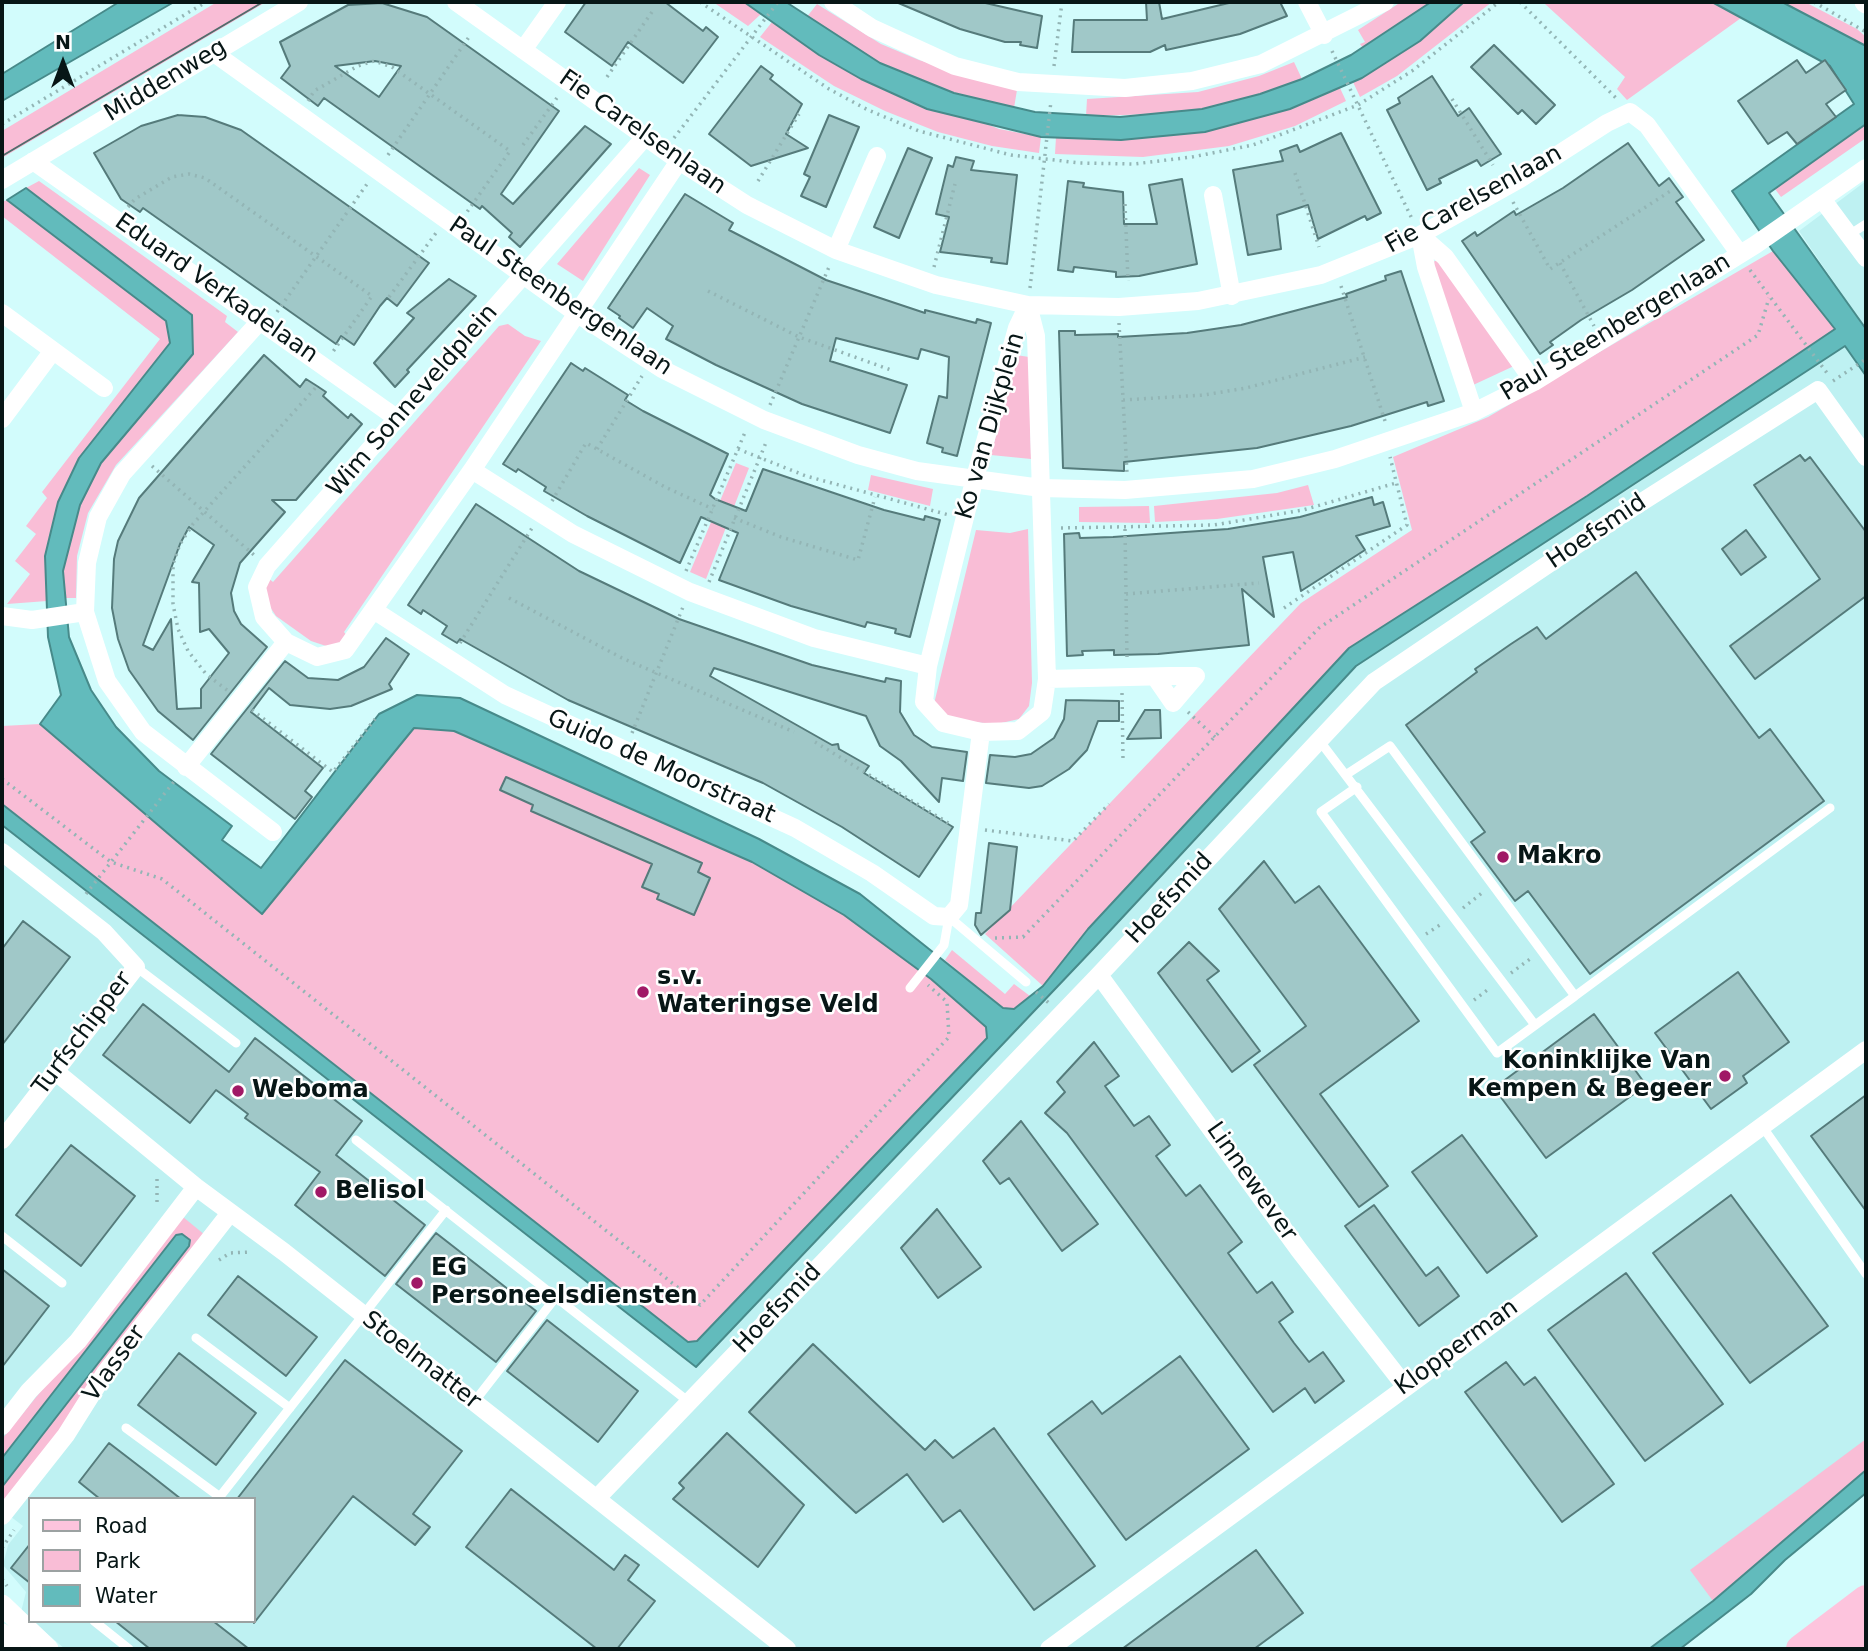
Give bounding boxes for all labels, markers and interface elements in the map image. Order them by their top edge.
north arrow [28,28,98,98]
text: N [55,31,71,53]
street label: Middenweg [100,33,232,129]
street label: Fie Carelsenlaan [553,65,731,201]
street label: Fie Carelsenlaan [1381,140,1567,260]
street label: Eduard Verkadelaan [109,208,323,370]
street label: Paul Steenbergenlaan [443,212,677,382]
street label: Paul Steenbergenlaan [1496,248,1736,408]
street label: Wim Sonneveldplein [322,299,504,503]
street label: Ko van Dijkplein [951,329,1031,523]
street label: Hoefsmid [1542,488,1652,576]
street label: Guido de Moorstraat [543,704,779,830]
place label: Makro [1517,843,1601,871]
street label: Hoefsmid [1121,848,1219,950]
marker: Makro [1495,849,1511,865]
place label: s.v. Wateringse Veld [657,964,879,1020]
street label: Turfschipper [27,967,139,1101]
marker: s.v. Wateringse Veld [635,984,651,1000]
place label: Koninklijke Van Kempen & Begeer [1467,1048,1711,1104]
marker: Koninklijke Van Kempen & Begeer [1717,1068,1733,1084]
place label: Weboma [252,1077,369,1105]
marker: Weboma [230,1083,246,1099]
street label: Linnewever [1199,1117,1303,1247]
place label: Belisol [335,1178,425,1206]
marker: Belisol [313,1184,329,1200]
place label: EG Personeelsdiensten [431,1255,698,1311]
street label: Hoefsmid [728,1258,828,1360]
marker: EG Personeelsdiensten [409,1275,425,1291]
street label: Klopperman [1390,1294,1524,1402]
street label: Stoelmatter [356,1306,486,1416]
street label: Vlasser [78,1320,152,1408]
legend [28,1497,256,1623]
text: Road [95,1514,148,1538]
text: Park [95,1549,140,1573]
text: Water [95,1584,157,1608]

